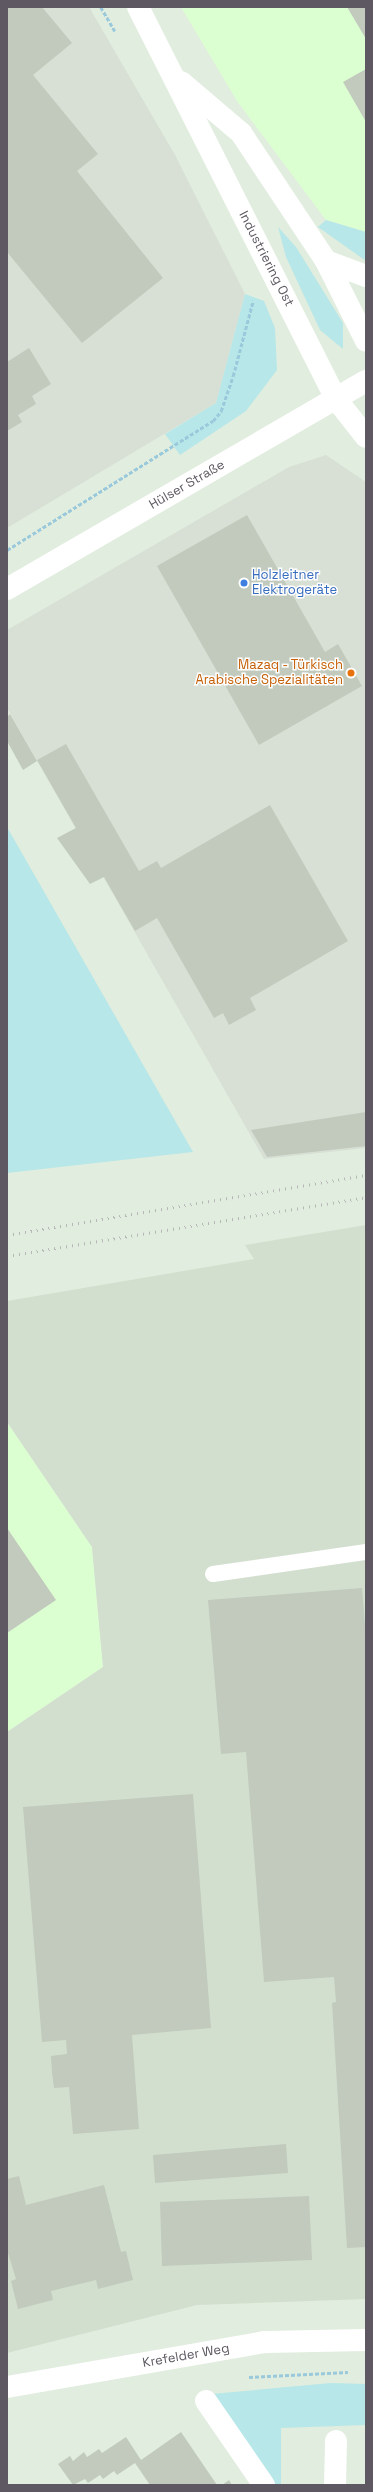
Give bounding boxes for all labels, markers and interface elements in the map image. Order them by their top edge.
street label: Industriering Ost [235,209,297,309]
street label: Hülser Straße [147,457,227,513]
place label: Holzleitner Elektrogeräte [252,568,337,599]
marker: Holzleitner Elektrogeräte [239,578,249,588]
place label: Mazaq - Türkisch Arabische Spezialitäten [195,658,343,689]
marker: Mazaq - Türkisch Arabische Spezialitäten [346,668,356,678]
street label: Krefelder Weg [141,2341,231,2371]

